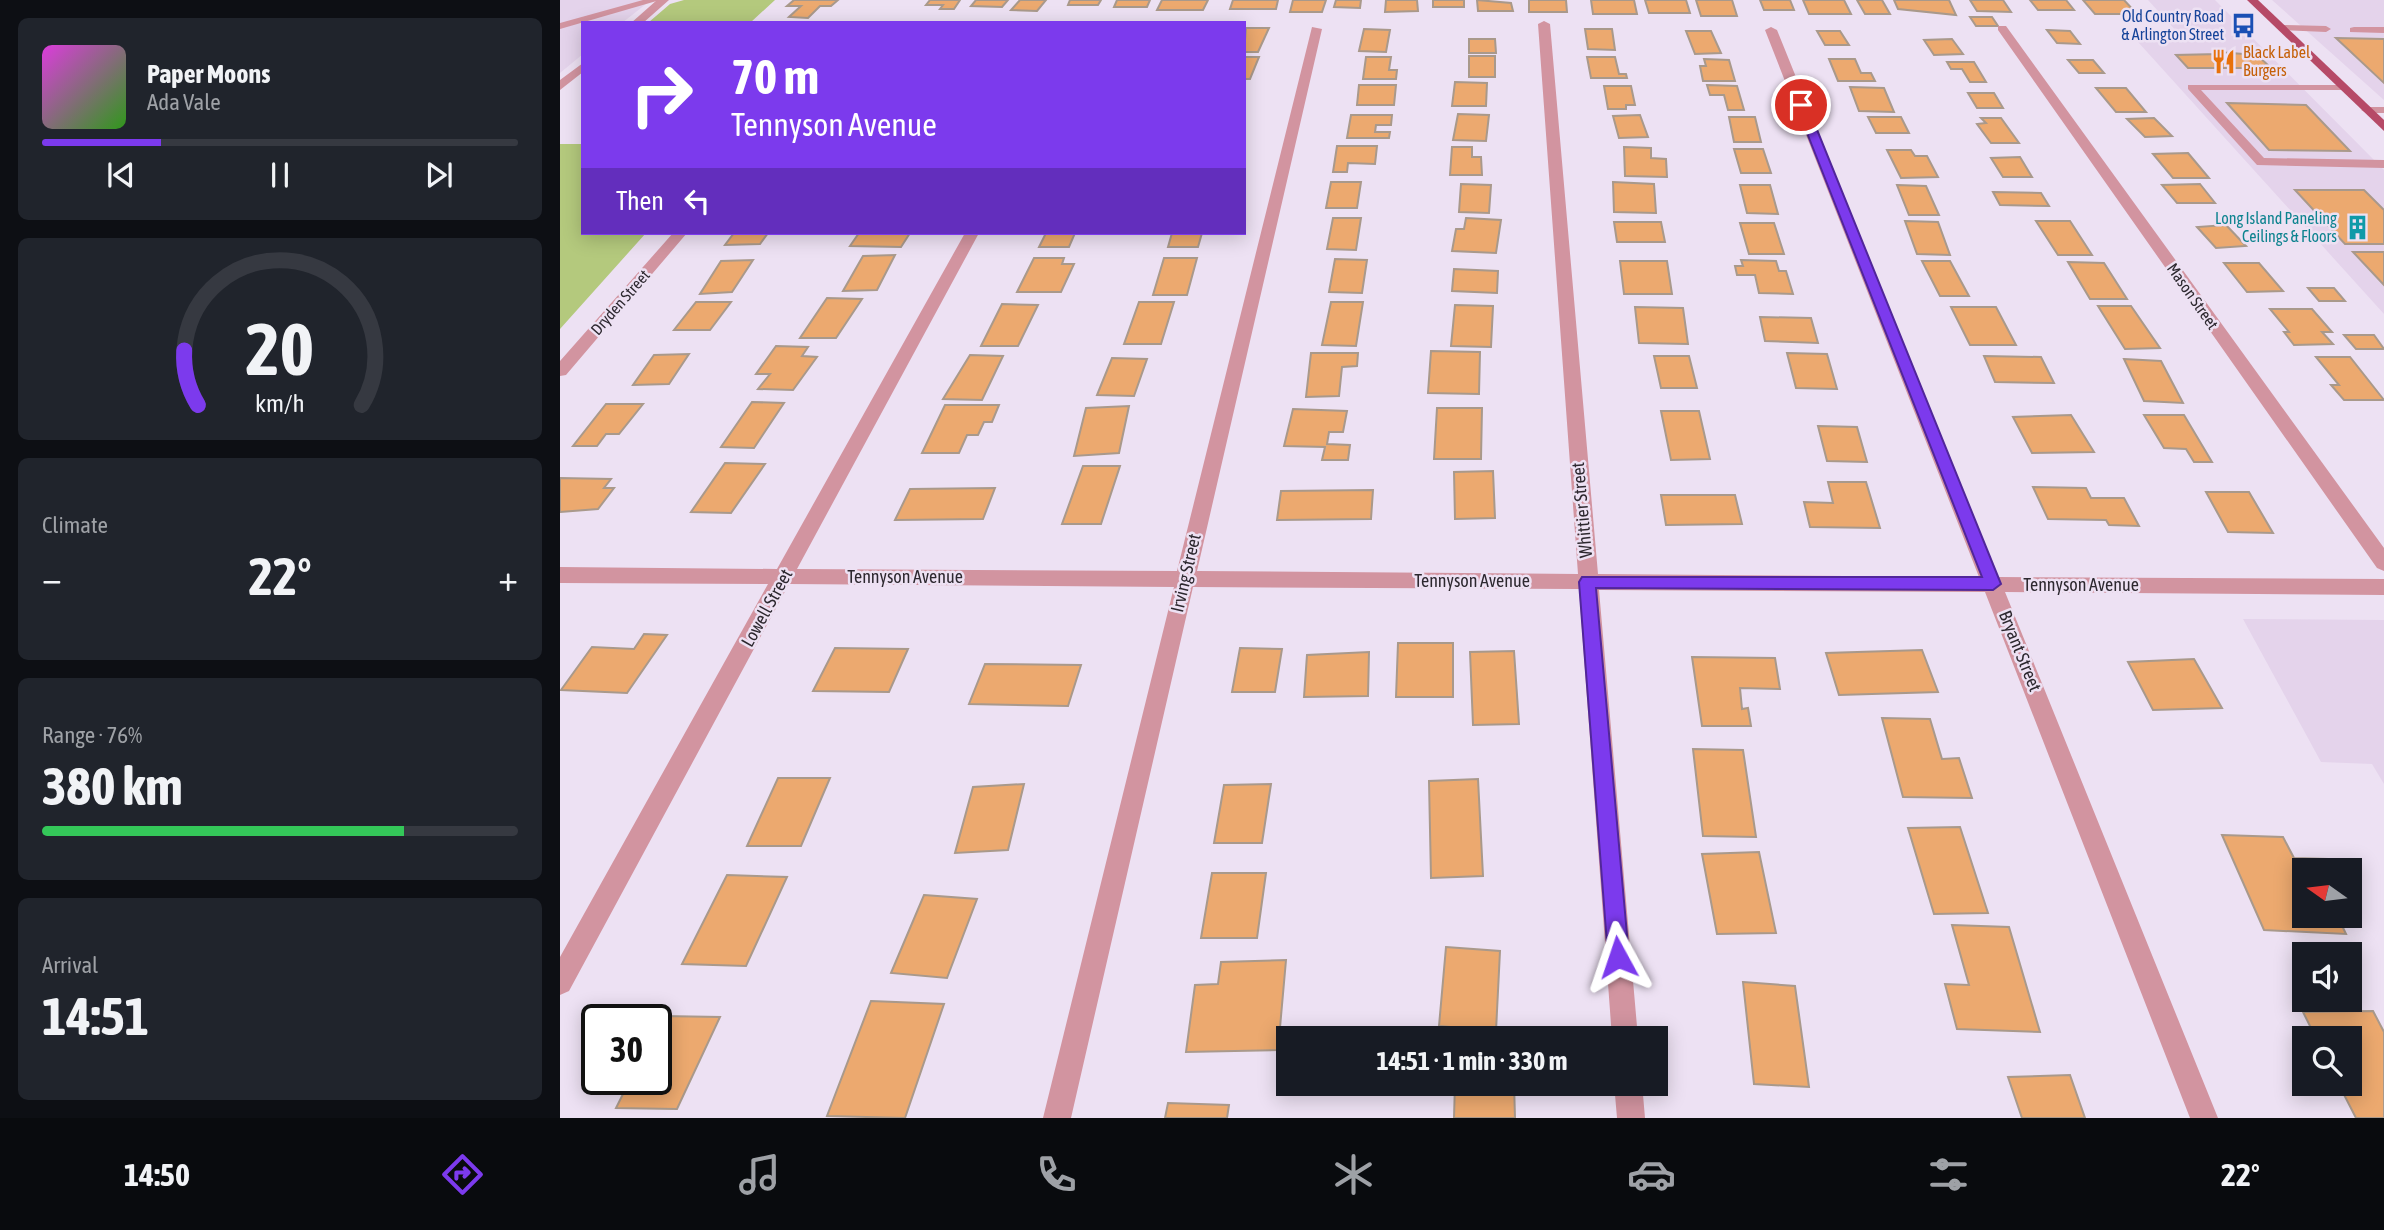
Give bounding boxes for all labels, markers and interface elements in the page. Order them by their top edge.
place label: Old Country Road & Arlington Street [2121,7,2224,44]
bus stop icon: Old Country Road & Arlington Street [2230,11,2258,39]
place label: Black Label Burgers [2243,43,2311,80]
restaurant icon: Black Label Burgers [2209,47,2237,75]
text: 70 m [731,48,819,104]
icon: right [616,49,707,140]
text: Paper Moons [147,59,270,89]
pin [1771,75,1831,135]
icon: arrive [1782,86,1820,124]
text: Ada Vale [147,89,221,115]
text: Tennyson Avenue [731,106,937,143]
icon: previous [102,156,140,194]
icon: pause [261,156,299,194]
icon: next [420,156,458,194]
icon: left [678,182,716,220]
text: Then [616,186,664,216]
place label: Long Island Paneling Ceilings & Floors [2215,209,2337,246]
building icon: Long Island Paneling Ceilings & Floors [2343,213,2371,241]
street label: Mason Street [2164,260,2223,333]
street label: Dryden Street [587,266,654,339]
text: 20 [246,307,314,390]
text: km/h [255,389,305,417]
street label: Whittier Street [1567,461,1596,559]
text: Climate [42,512,108,538]
street label: Irving Street [1166,532,1205,614]
text: 22° [248,546,312,606]
text: − [42,556,62,599]
text: + [498,556,518,599]
street label: Lowell Street [737,565,796,650]
street label: Tennyson Avenue [847,566,963,587]
street label: Tennyson Avenue [1414,570,1530,591]
street label: Tennyson Avenue [2023,574,2139,595]
street label: Bryant Street [1995,607,2046,694]
text: Range · 76% [42,722,142,748]
text: 380 km [42,756,183,816]
north arrow [2292,858,2362,928]
map controls [2292,858,2362,1096]
position arrow [1581,920,1655,994]
button: sound [2292,942,2362,1012]
text: Arrival [42,952,98,978]
text: 14:51 [42,986,149,1046]
speed limit sign: 30 [581,1004,672,1095]
button: search [2292,1026,2362,1096]
text: 14:51 · 1 min · 330 m [1377,1046,1567,1076]
icon: directions [438,1150,487,1199]
icon: music [735,1150,784,1199]
icon: phone [1032,1150,1081,1199]
icon: climate [1329,1150,1378,1199]
icon: car [1627,1150,1676,1199]
icon: filters [1924,1150,1973,1199]
text: 14:50 [124,1156,190,1193]
text: 22° [2221,1156,2260,1193]

